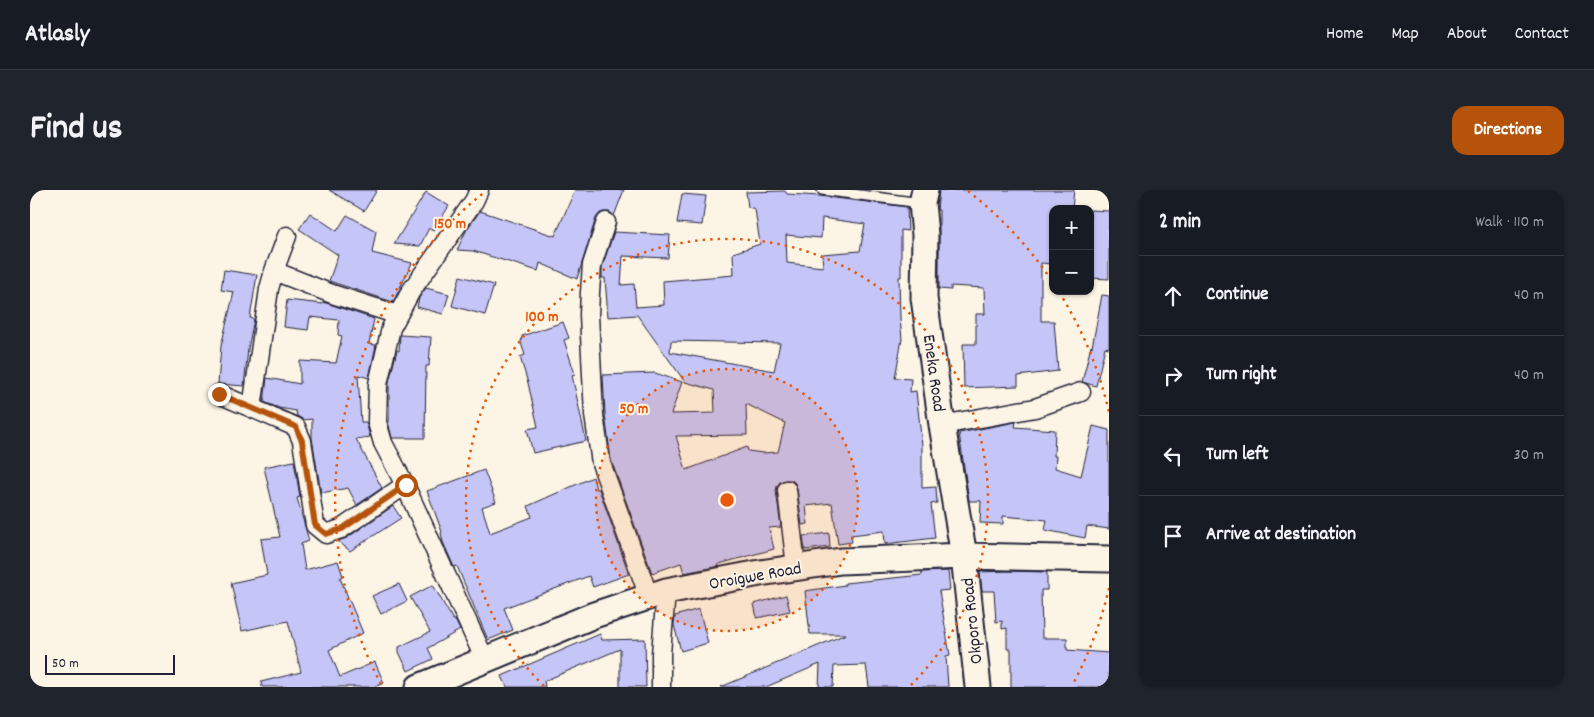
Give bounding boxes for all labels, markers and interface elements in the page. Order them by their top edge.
text: Atlasly [25,18,89,52]
text: Home [1326,22,1363,47]
text: Map [1391,22,1419,47]
text: About [1447,22,1487,47]
text: Contact [1515,22,1569,47]
text: Find us [30,105,122,155]
button: Directions [1452,106,1564,155]
map controls [1049,205,1094,295]
button: + [1049,205,1094,250]
text: 2 min [1159,208,1201,238]
text: Walk · 110 m [1476,211,1544,234]
text: 150 m [434,214,466,236]
button: − [1049,250,1094,295]
icon: ahead [1159,282,1187,310]
text: Continue [1206,282,1268,309]
text: 40 m [1514,284,1544,307]
text: 100 m [525,307,559,329]
street label: Eneka Road [915,333,950,414]
icon: right [1159,362,1187,390]
text: Turn right [1206,362,1277,389]
text: 40 m [1514,364,1544,387]
route end [208,383,231,406]
text: 50 m [620,399,648,421]
icon: left [1159,442,1187,470]
text: Turn left [1206,442,1269,469]
text: 30 m [1514,444,1544,467]
route start [395,474,418,497]
centre of rings [718,491,736,509]
icon: arrive [1159,522,1187,550]
text: Arrive at destination [1206,522,1356,549]
street label: Oroigwe Road [707,557,804,598]
street label: Okporo Road [957,576,990,665]
scale bar [45,652,175,675]
text: 50 m [52,654,79,674]

